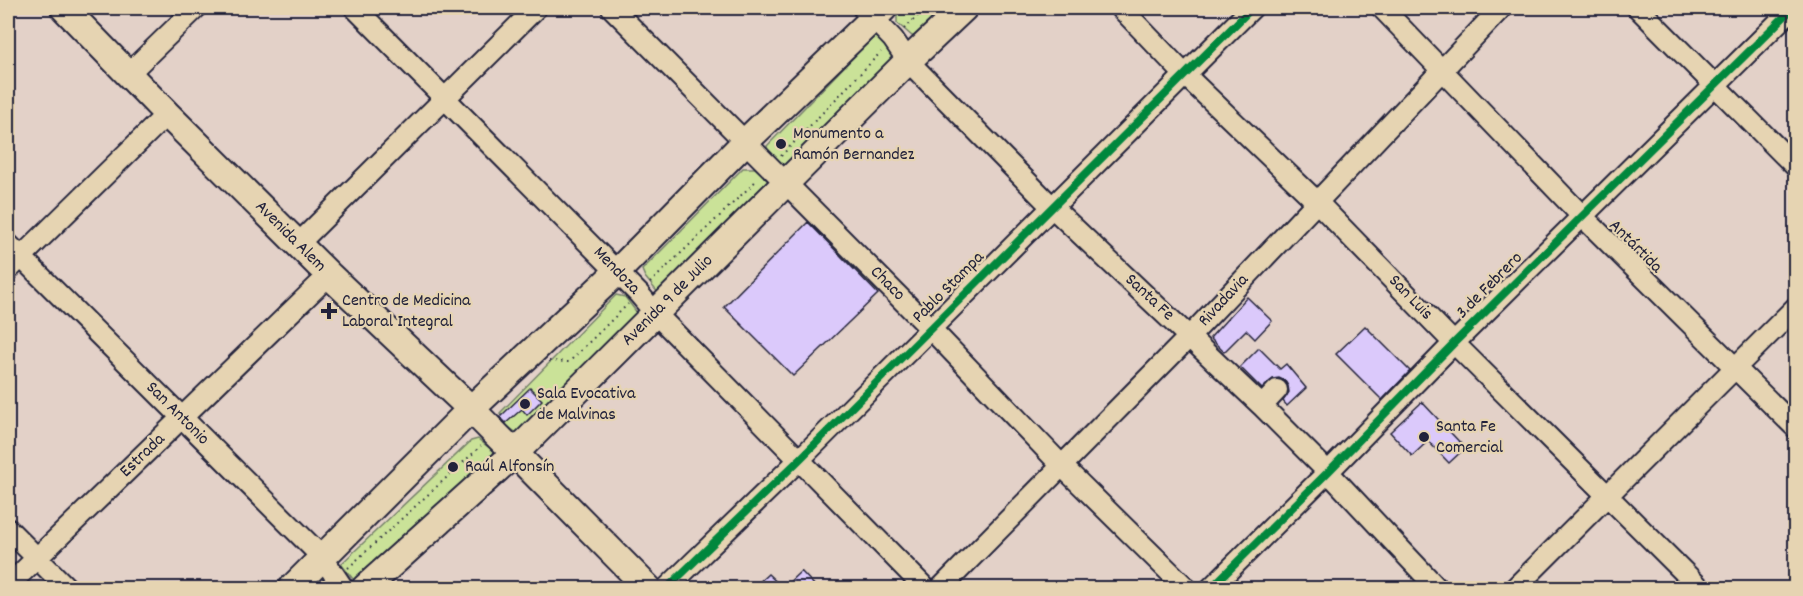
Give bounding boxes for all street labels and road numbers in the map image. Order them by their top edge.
street label: Avenida Alem [249,196,331,278]
street label: Antártida [1602,214,1668,280]
street label: Mendoza [587,241,646,301]
street label: Pablo Stampa [907,246,991,330]
street label: 3 de Febrero [1451,247,1529,325]
street label: Avenida 9 de Julio [617,250,719,352]
street label: Chaco [864,261,910,307]
street label: Santa Fe [1119,268,1179,328]
street label: Rivadavia [1193,269,1255,333]
street label: San Luis [1382,270,1438,326]
street label: San Antonio [139,376,215,452]
street label: Estrada [115,428,172,484]

